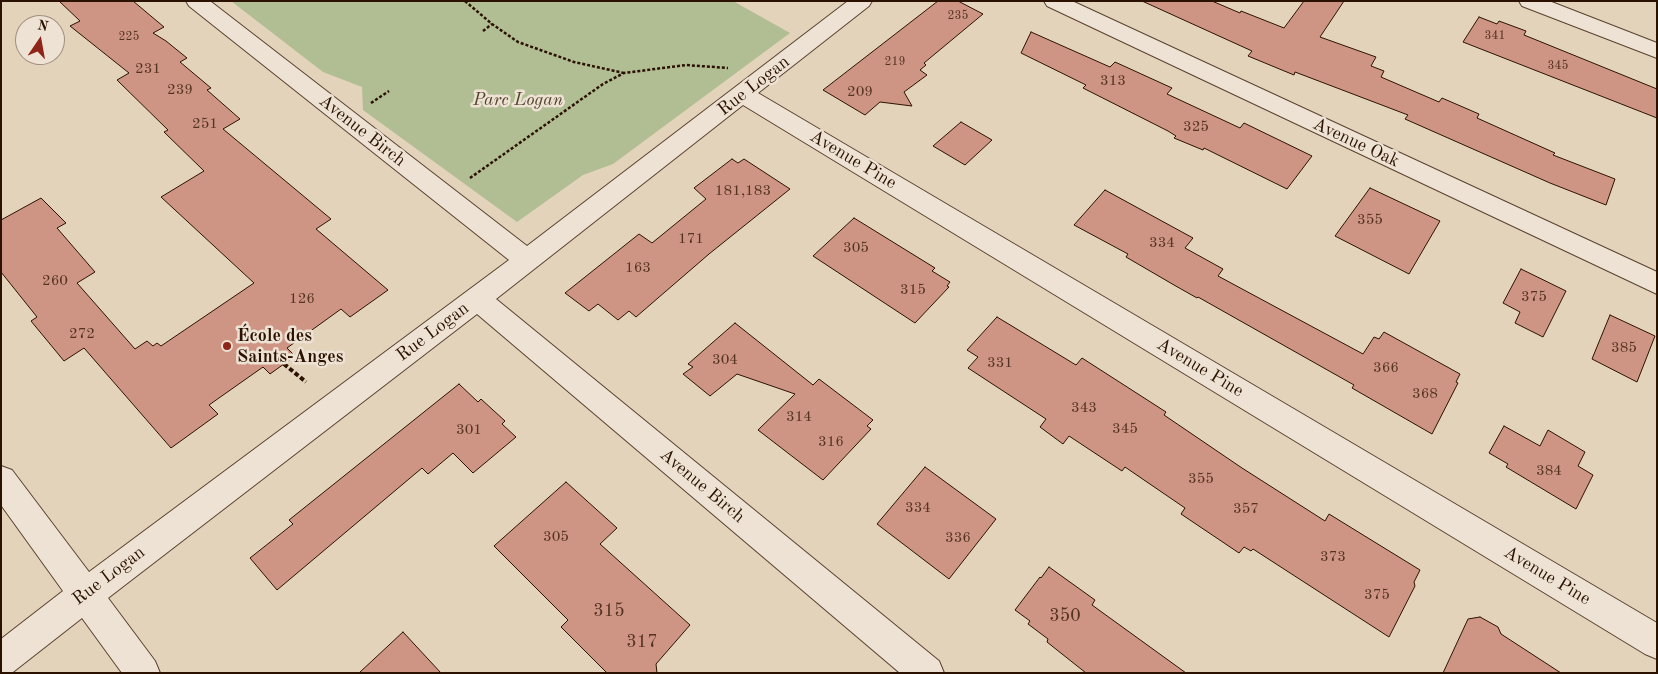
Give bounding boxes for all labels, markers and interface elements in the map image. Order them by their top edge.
house number: 235 [948,9,968,23]
north arrow [15,15,65,65]
text: N [36,18,50,34]
house number: 341 [1485,29,1505,43]
house number: 225 [119,30,139,44]
street label: Rue Logan [714,51,794,121]
house number: 219 [885,55,905,69]
house number: 345 [1548,59,1568,73]
house number: 231 [135,60,161,78]
house number: 313 [1100,72,1126,90]
house number: 239 [167,81,193,99]
house number: 209 [847,83,873,101]
park label: Parc Logan [473,89,563,111]
street label: Avenue Birch [314,90,410,172]
street label: Avenue Oak [1309,114,1403,172]
house number: 251 [192,115,218,133]
house number: 325 [1183,118,1209,136]
street label: Avenue Pine [806,126,900,194]
house number: 181,183 [715,182,771,200]
house number: 355 [1357,211,1383,229]
house number: 171 [678,230,704,248]
house number: 334 [1149,234,1175,252]
house number: 305 [843,239,869,257]
house number: 163 [625,259,651,277]
house number: 260 [42,272,68,290]
house number: 315 [900,281,926,299]
house number: 375 [1521,288,1547,306]
house number: 126 [289,290,315,308]
street label: Rue Logan [393,298,473,366]
house number: 272 [69,325,95,343]
place label: École des Saints-Anges [237,325,343,368]
street label: Avenue Pine [1153,334,1247,402]
house number: 385 [1611,339,1637,357]
marker: École des Saints-Anges [221,340,233,352]
house number: 304 [712,351,738,369]
house number: 331 [987,354,1013,372]
house number: 366 [1373,359,1399,377]
house number: 368 [1412,385,1438,403]
house number: 343 [1071,399,1097,417]
house number: 314 [786,408,812,426]
house number: 345 [1112,420,1138,438]
house number: 301 [456,421,482,439]
house number: 316 [818,433,844,451]
street label: Avenue Birch [655,444,749,528]
house number: 384 [1536,462,1562,480]
house number: 355 [1188,470,1214,488]
house number: 334 [905,499,931,517]
house number: 357 [1233,500,1259,518]
house number: 305 [543,528,569,546]
house number: 336 [945,529,971,547]
street label: Rue Logan [69,542,149,610]
street label: Avenue Pine [1500,542,1594,610]
house number: 373 [1320,548,1346,566]
house number: 375 [1364,586,1390,604]
house number: 315 [593,600,625,622]
house number: 350 [1049,605,1081,627]
house number: 317 [626,631,658,653]

